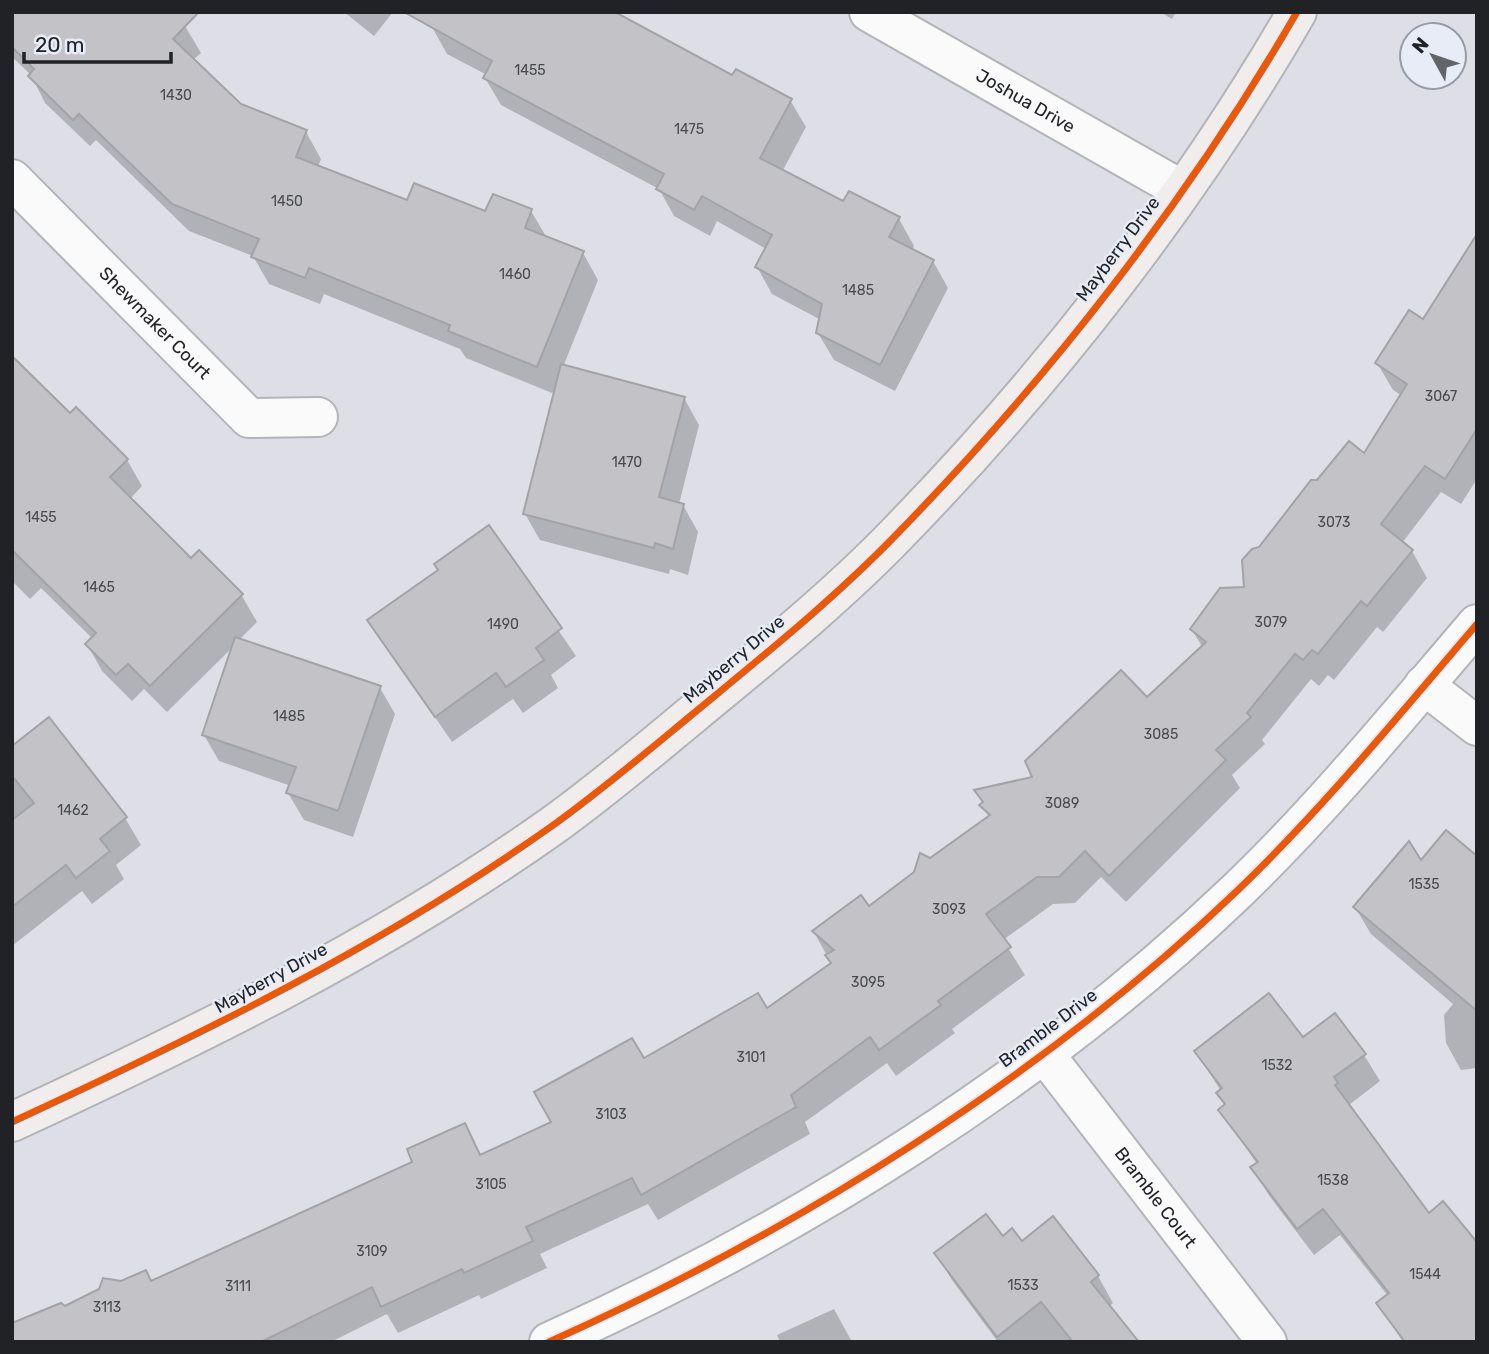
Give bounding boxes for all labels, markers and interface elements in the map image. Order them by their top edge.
scale bar [24,21,172,65]
north arrow [1398,21,1468,91]
text: 20 m [35,32,84,57]
text: N [1407,33,1434,58]
house number: 1455 [514,62,546,79]
street label: Joshua Drive [972,64,1079,138]
house number: 1430 [160,87,192,104]
house number: 1475 [674,121,704,138]
street label: Mayberry Drive [1071,192,1165,306]
house number: 1450 [271,193,303,210]
street label: Shewmaker Court [95,262,215,384]
house number: 1460 [499,266,531,283]
house number: 1485 [842,282,874,299]
house number: 3067 [1425,388,1457,405]
house number: 1470 [612,454,642,471]
house number: 1455 [25,509,57,526]
house number: 3073 [1318,514,1350,531]
house number: 1465 [83,579,115,596]
street label: Mayberry Drive [679,610,789,708]
house number: 3079 [1255,614,1287,631]
house number: 1490 [487,616,519,633]
house number: 1485 [273,708,305,725]
house number: 3085 [1144,726,1178,743]
house number: 3089 [1045,795,1079,812]
house number: 1462 [57,802,89,819]
house number: 1535 [1408,876,1440,893]
house number: 3093 [932,901,966,918]
street label: Mayberry Drive [211,938,331,1018]
house number: 3095 [851,974,885,991]
street label: Bramble Drive [994,984,1102,1072]
house number: 3101 [736,1049,766,1066]
house number: 1532 [1262,1057,1292,1074]
house number: 3103 [595,1106,627,1123]
street label: Bramble Court [1110,1143,1201,1252]
house number: 1538 [1317,1172,1349,1189]
house number: 3105 [475,1176,507,1193]
house number: 3109 [356,1243,388,1260]
house number: 1544 [1409,1266,1441,1283]
house number: 1533 [1007,1277,1039,1294]
house number: 3111 [225,1278,251,1295]
house number: 3113 [93,1299,121,1316]

